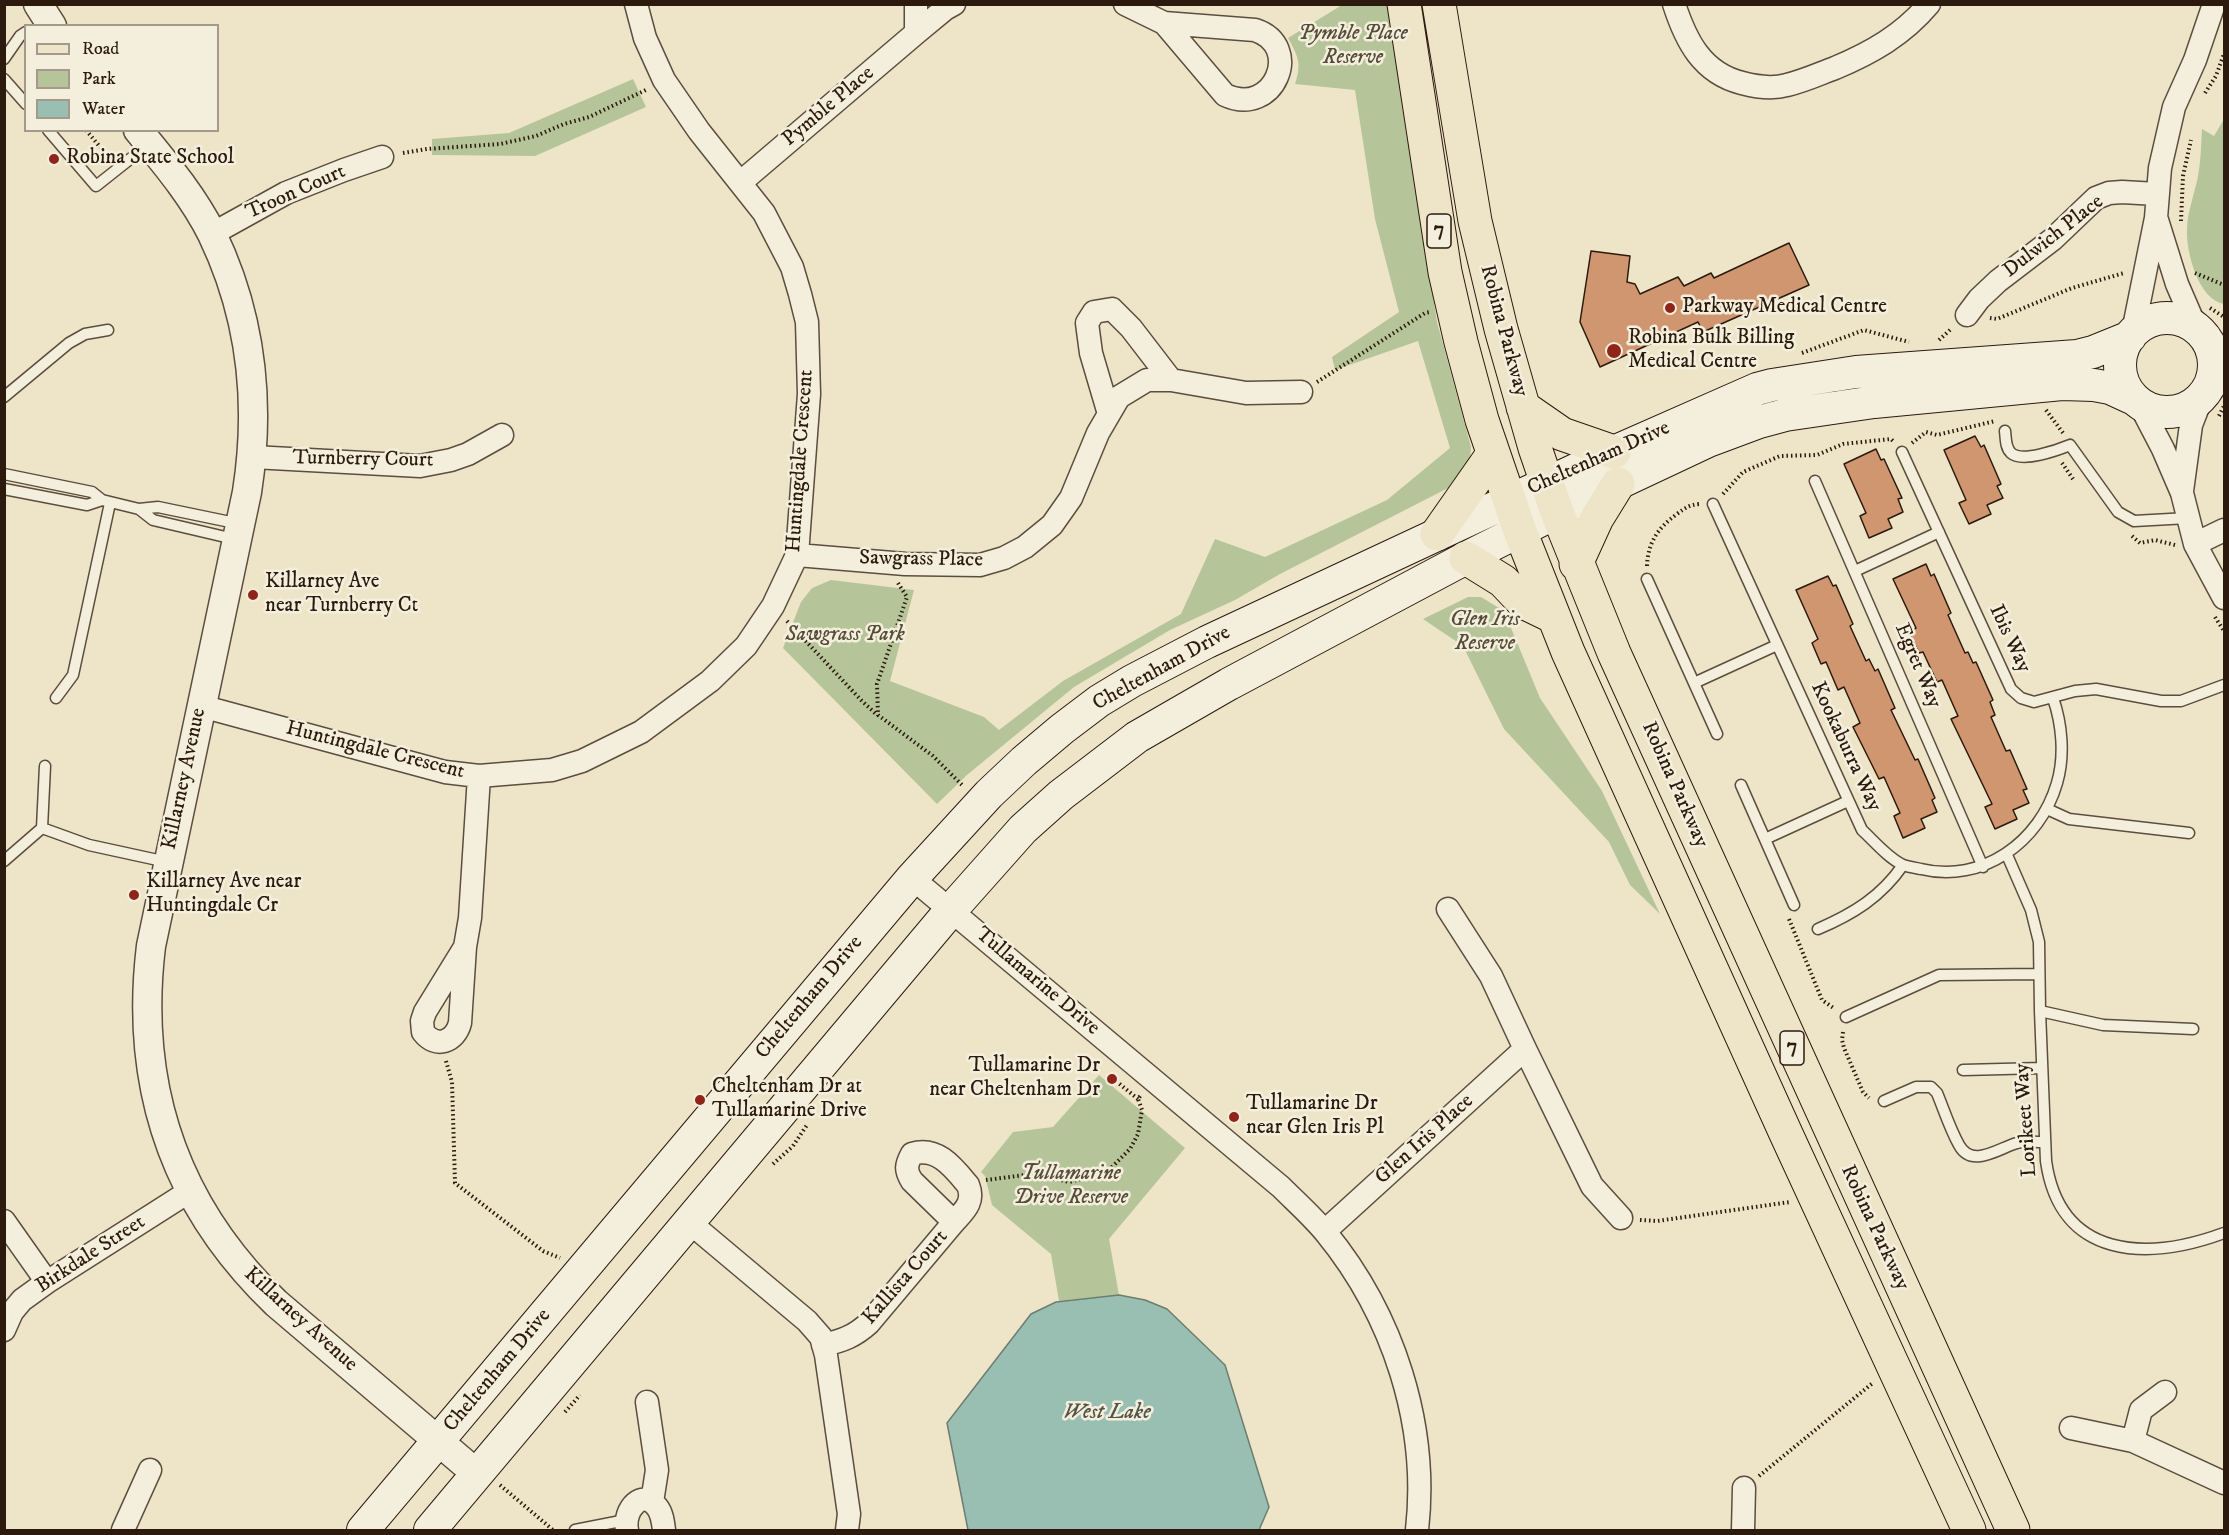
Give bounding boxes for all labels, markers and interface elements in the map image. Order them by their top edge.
park label: Pymble Place Reserve [1298,22,1408,72]
legend [24,24,219,132]
text: Road [82,38,119,60]
street label: Pymble Place [778,61,880,153]
text: Park [82,68,116,90]
text: Water [82,98,125,120]
place label: Robina State School [66,146,234,172]
marker: Robina State School [47,152,61,166]
street label: Troon Court [242,160,350,226]
street label: Dulwich Place [1999,190,2109,284]
road number: 7 [1427,214,1451,248]
street label: Robina Parkway [1473,262,1533,400]
place label: Parkway Medical Centre [1682,295,1887,321]
marker: Parkway Medical Centre [1663,301,1677,315]
place label: Robina Bulk Billing Medical Centre [1628,326,1794,376]
marker: Robina Bulk Billing Medical Centre [1605,342,1623,360]
street label: Huntingdale Crescent [782,369,820,553]
street label: Cheltenham Drive [1524,416,1674,502]
street label: Turnberry Court [292,446,434,474]
street label: Sawgrass Place [859,546,983,574]
place label: Killarney Ave near Turnberry Ct [265,570,418,620]
marker: Killarney Ave near Turnberry Ct [246,588,260,602]
street label: Ibis Way [1982,601,2036,677]
park label: Glen Iris Reserve [1450,608,1520,658]
street label: Egret Way [1888,620,1946,712]
street label: Cheltenham Drive [1089,621,1235,717]
park label: Sawgrass Park [785,623,905,649]
street label: Kookaburra Way [1804,678,1886,816]
street label: Killarney Avenue [158,706,212,852]
street label: Huntingdale Crescent [283,717,467,785]
street label: Robina Parkway [1635,718,1713,852]
place label: Killarney Ave near Huntingdale Cr [146,870,301,920]
marker: Killarney Ave near Huntingdale Cr [127,888,141,902]
street label: Tullamarine Drive [970,923,1104,1041]
street label: Cheltenham Drive [751,931,869,1065]
road number: 7 [1780,1031,1804,1065]
place label: Tullamarine Dr near Cheltenham Dr [929,1054,1100,1104]
street label: Lorikeet Way [2010,1062,2044,1178]
marker: Tullamarine Dr near Cheltenham Dr [1105,1072,1119,1086]
place label: Cheltenham Dr at Tullamarine Drive [712,1075,867,1125]
street label: Glen Iris Place [1371,1089,1479,1191]
place label: Tullamarine Dr near Glen Iris Pl [1246,1092,1384,1142]
marker: Cheltenham Dr at Tullamarine Drive [693,1093,707,1107]
marker: Tullamarine Dr near Glen Iris Pl [1227,1110,1241,1124]
street label: Robina Parkway [1834,1161,1914,1295]
park label: Tullamarine Drive Reserve [1014,1162,1128,1212]
street label: Birkdale Street [32,1210,150,1300]
street label: Kallista Court [858,1225,954,1331]
street label: Killarney Avenue [238,1262,362,1378]
street label: Cheltenham Drive [439,1304,557,1438]
water label: West Lake [1063,1400,1151,1426]

